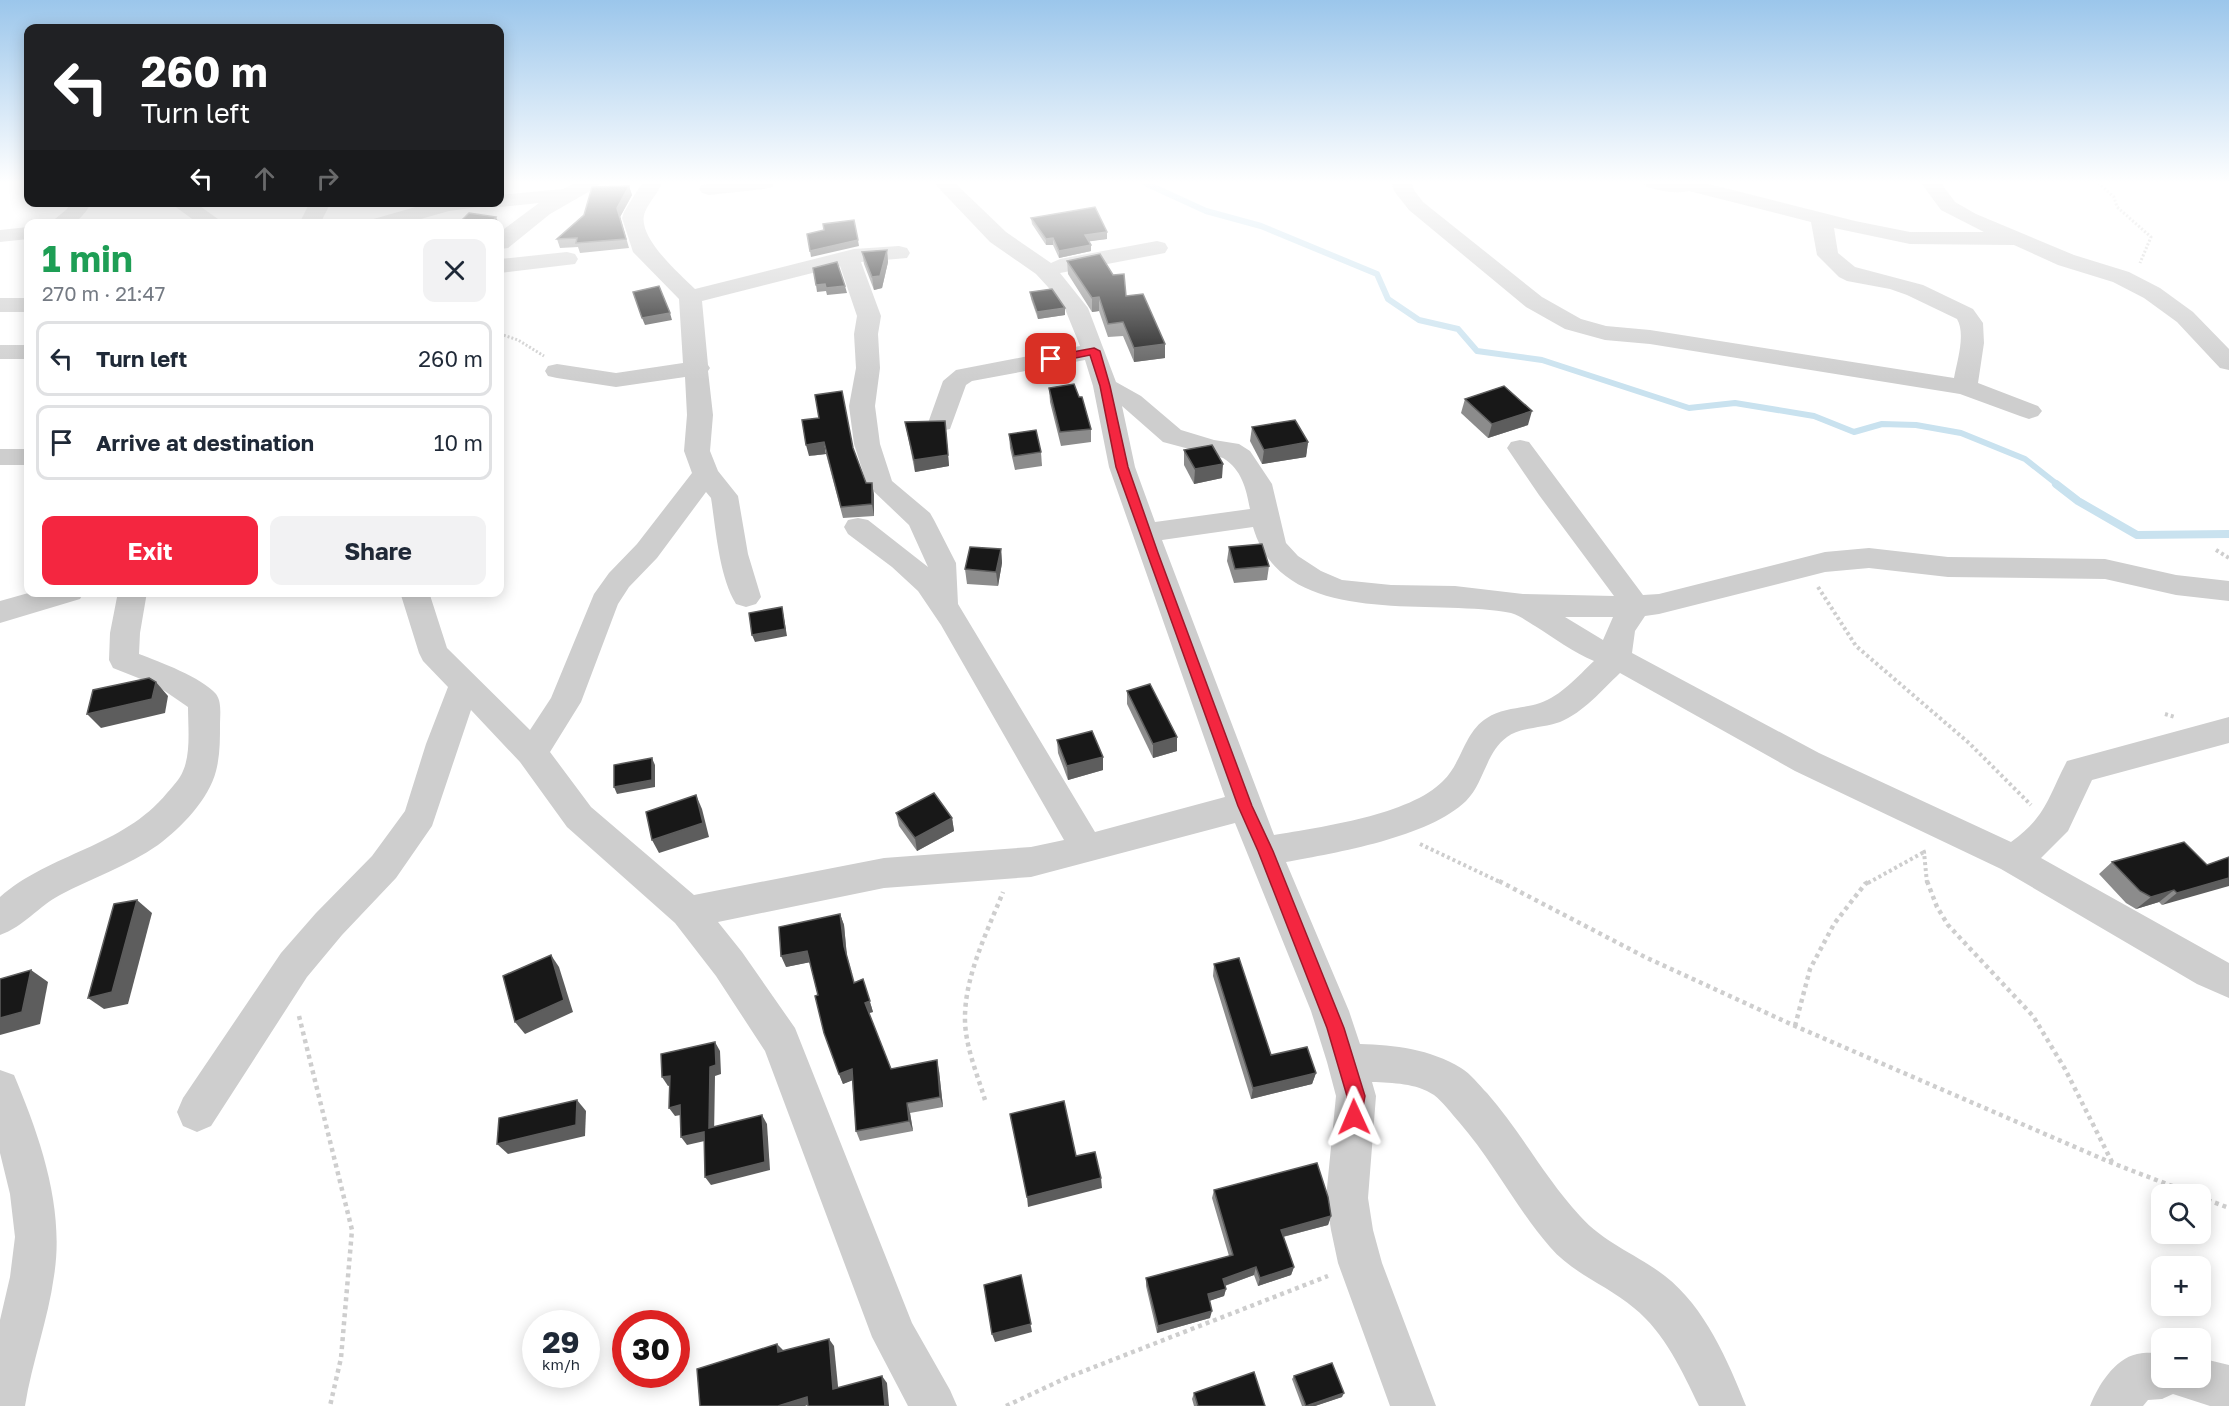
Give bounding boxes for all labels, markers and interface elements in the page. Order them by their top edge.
text: 260 m [141,46,268,96]
icon: left [42,48,120,126]
text: Turn left [141,97,250,129]
icon: left [185,162,218,195]
icon: ahead [248,162,281,195]
icon: right [311,162,344,195]
text: 1 min [42,237,133,280]
button: close [423,239,486,302]
text: 270 m · 21:47 [42,281,165,305]
pin [1025,333,1076,384]
icon: left [45,342,78,375]
icon: arrive [1034,342,1067,375]
text: Turn left [96,345,187,372]
text: 260 m [418,345,483,372]
icon: arrive [45,426,78,459]
text: Arrive at destination [96,429,314,456]
text: 10 m [434,429,483,456]
button: Exit [42,516,258,585]
button: Share [270,516,486,585]
position arrow [1322,1085,1386,1149]
map controls [2151,1184,2211,1388]
button: search [2151,1184,2211,1244]
button: + [2151,1256,2211,1316]
speed limit sign: 30 [612,1310,690,1388]
text: 29 [542,1324,580,1360]
button: − [2151,1328,2211,1388]
text: km/h [542,1355,580,1373]

